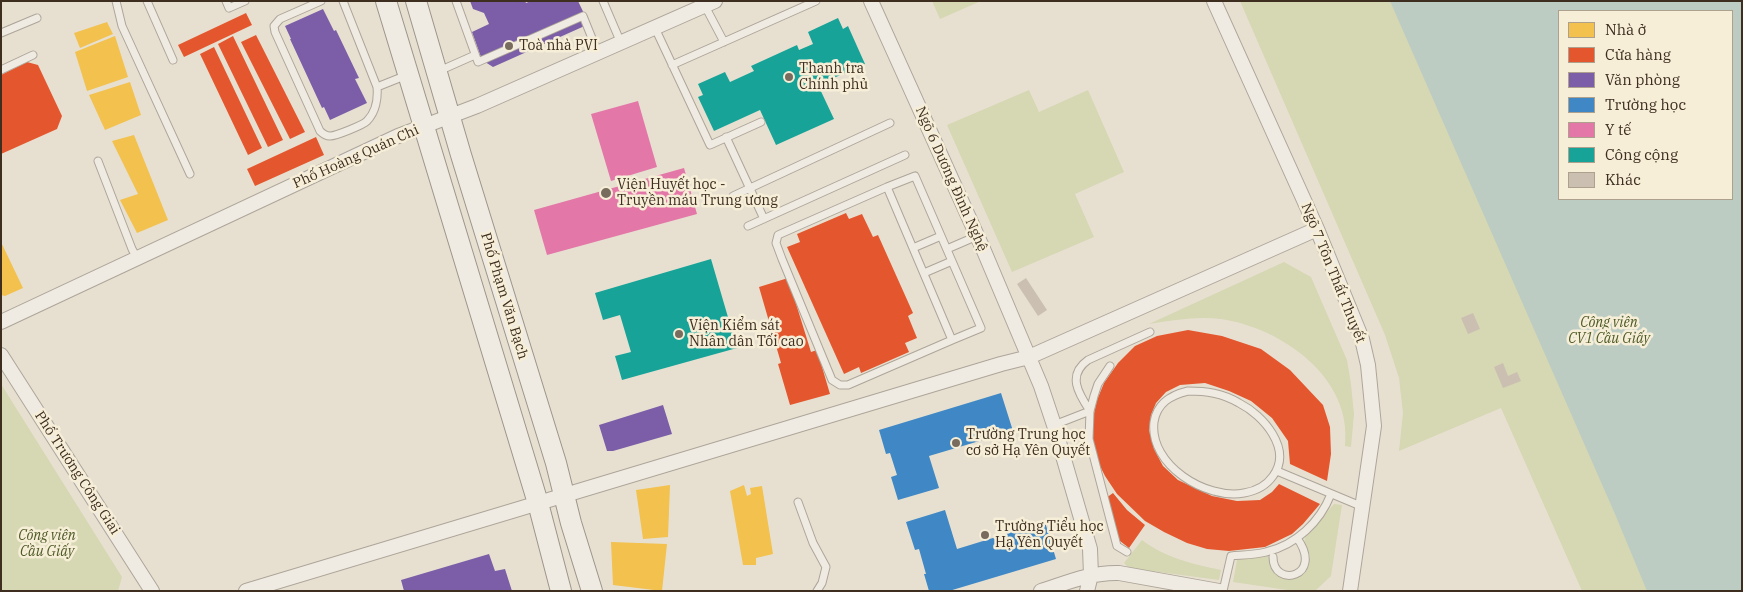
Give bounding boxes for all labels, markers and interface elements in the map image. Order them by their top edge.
legend [1558,10,1733,200]
text: Nhà ở [1605,20,1646,39]
place label: Toà nhà PVI [519,38,598,54]
marker: Toà nhà PVI [503,40,515,52]
text: Cửa hàng [1605,45,1671,64]
place label: Thanh tra Chính phủ [799,61,868,94]
text: Văn phòng [1605,70,1680,89]
marker: Thanh tra Chính phủ [783,71,795,83]
text: Trường học [1605,95,1686,114]
street label: Ngõ 6 Dương Đình Nghệ [911,104,991,254]
text: Y tế [1605,120,1631,139]
street label: Phố Hoàng Quán Chi [291,122,421,192]
text: Công cộng [1605,145,1678,164]
text: Khác [1605,170,1641,189]
place label: Viện Huyết học - Truyền máu Trung ương [617,177,778,210]
marker: Viện Huyết học - Truyền máu Trung ương [599,186,613,200]
street label: Ngõ 7 Tôn Thất Thuyết [1297,201,1369,345]
street label: Phố Phạm Văn Bạch [477,231,531,361]
park label: Công viên CV1 Cầu Giấy [1568,315,1650,348]
place label: Viện Kiểm sát Nhân dân Tối cao [689,318,804,351]
marker: Viện Kiểm sát Nhân dân Tối cao [673,328,685,340]
street label: Phố Trương Công Giai [31,408,123,538]
place label: Trường Trung học cơ sở Hạ Yên Quyết [966,427,1090,460]
marker: Trường Trung học cơ sở Hạ Yên Quyết [950,437,962,449]
place label: Trường Tiểu học Hạ Yên Quyết [995,519,1104,552]
park label: Công viên Cầu Giấy [18,528,76,560]
marker: Trường Tiểu học Hạ Yên Quyết [979,529,991,541]

